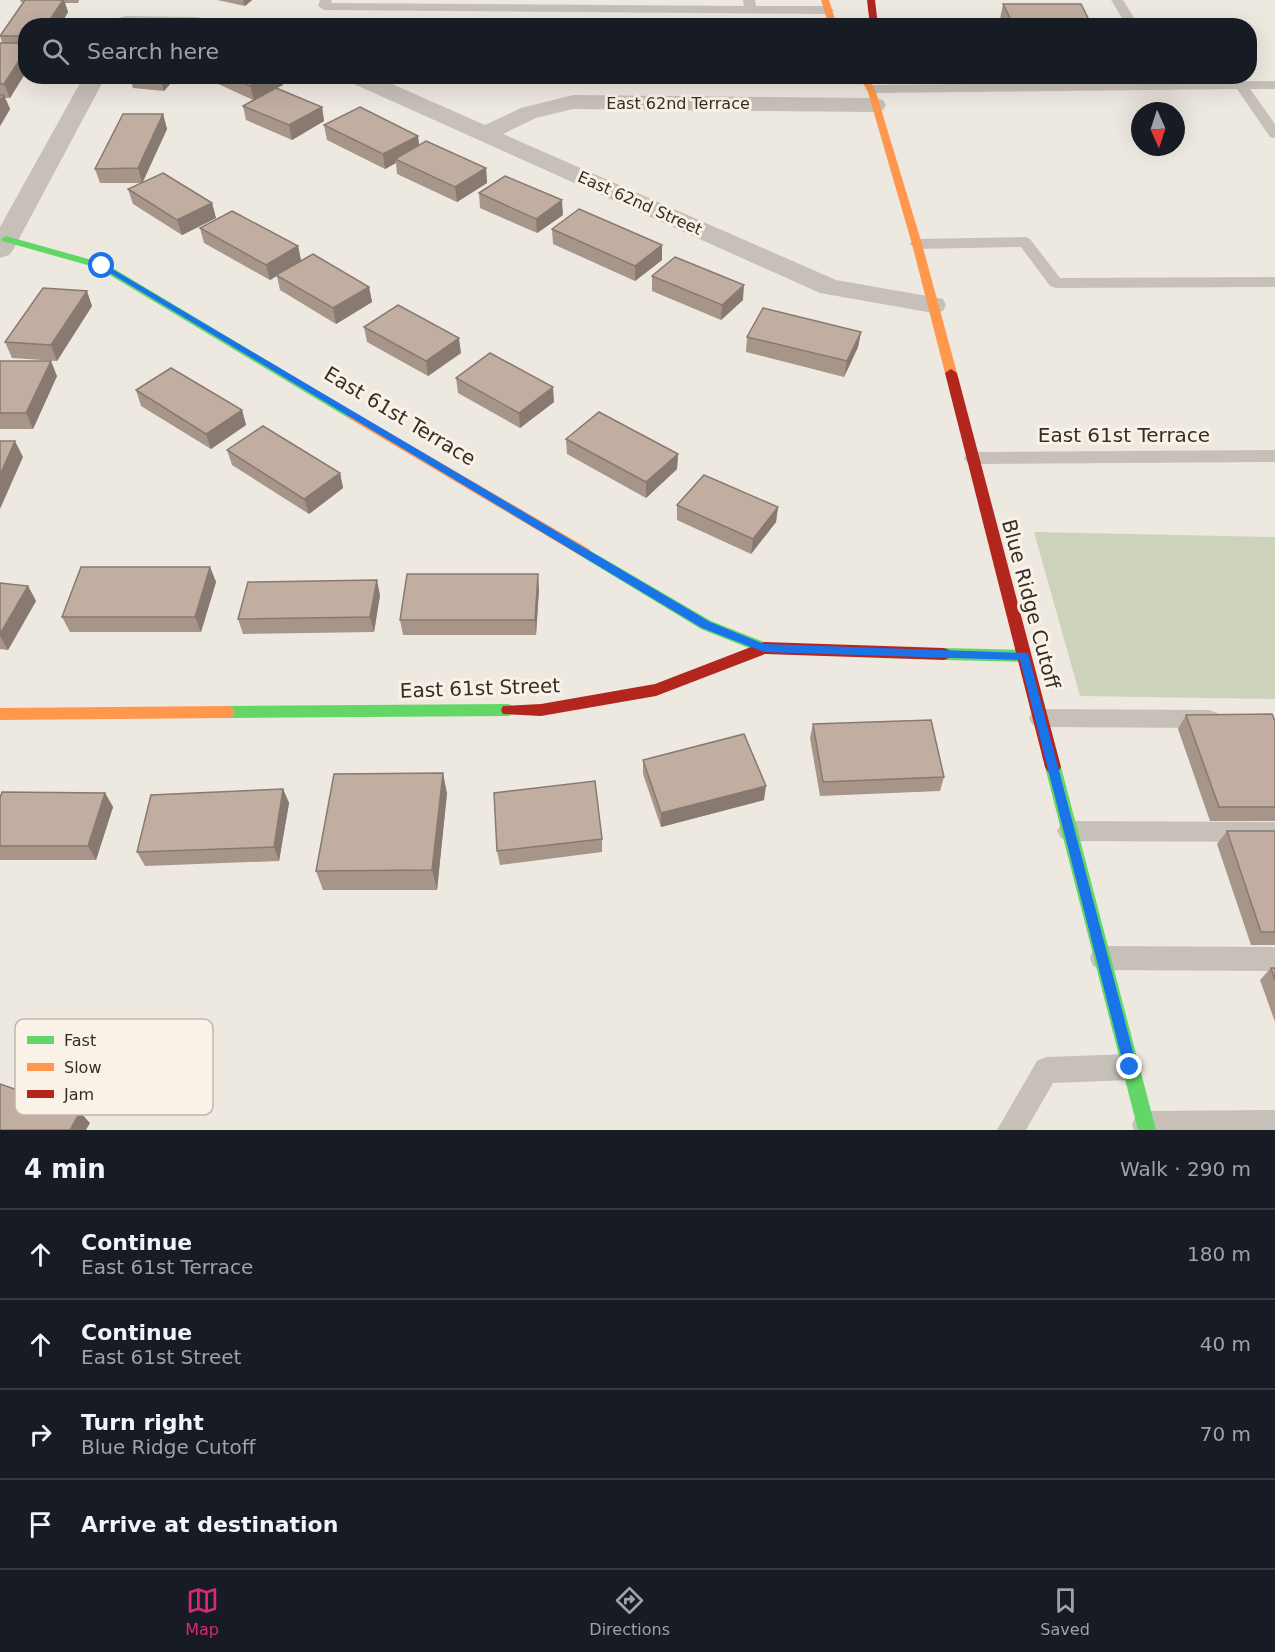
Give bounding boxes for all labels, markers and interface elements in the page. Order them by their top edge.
search box [18,18,1257,84]
icon: search [39,35,72,68]
text: Search here [87,39,219,64]
street label: East 62nd Terrace [606,94,750,113]
north arrow [1131,102,1185,156]
street label: East 62nd Street [575,167,705,239]
route start [88,252,114,278]
street label: East 61st Terrace [320,361,480,471]
street label: East 61st Terrace [1038,423,1210,447]
street label: Blue Ridge Cutoff [997,517,1066,693]
street label: East 61st Street [399,673,561,703]
legend [15,1019,213,1115]
text: Fast [64,1031,96,1050]
route end [1116,1053,1142,1079]
text: Slow [64,1058,101,1077]
text: Jam [63,1085,94,1104]
text: 4 min [24,1154,106,1184]
text: Walk · 290 m [1120,1157,1251,1181]
text: Continue [81,1230,192,1255]
icon: ahead [24,1238,57,1271]
text: 180 m [1187,1242,1251,1266]
text: East 61st Terrace [81,1255,253,1279]
text: Continue [81,1320,192,1345]
icon: ahead [24,1328,57,1361]
text: 40 m [1200,1332,1251,1356]
text: East 61st Street [81,1345,241,1369]
text: Turn right [81,1410,204,1435]
icon: right [24,1418,57,1451]
text: 70 m [1200,1422,1251,1446]
text: Blue Ridge Cutoff [81,1435,256,1459]
icon: arrive [24,1508,57,1541]
text: Arrive at destination [81,1512,338,1537]
tab: Map [185,1584,219,1639]
tab: Directions [589,1584,670,1639]
tab: Saved [1040,1584,1090,1639]

